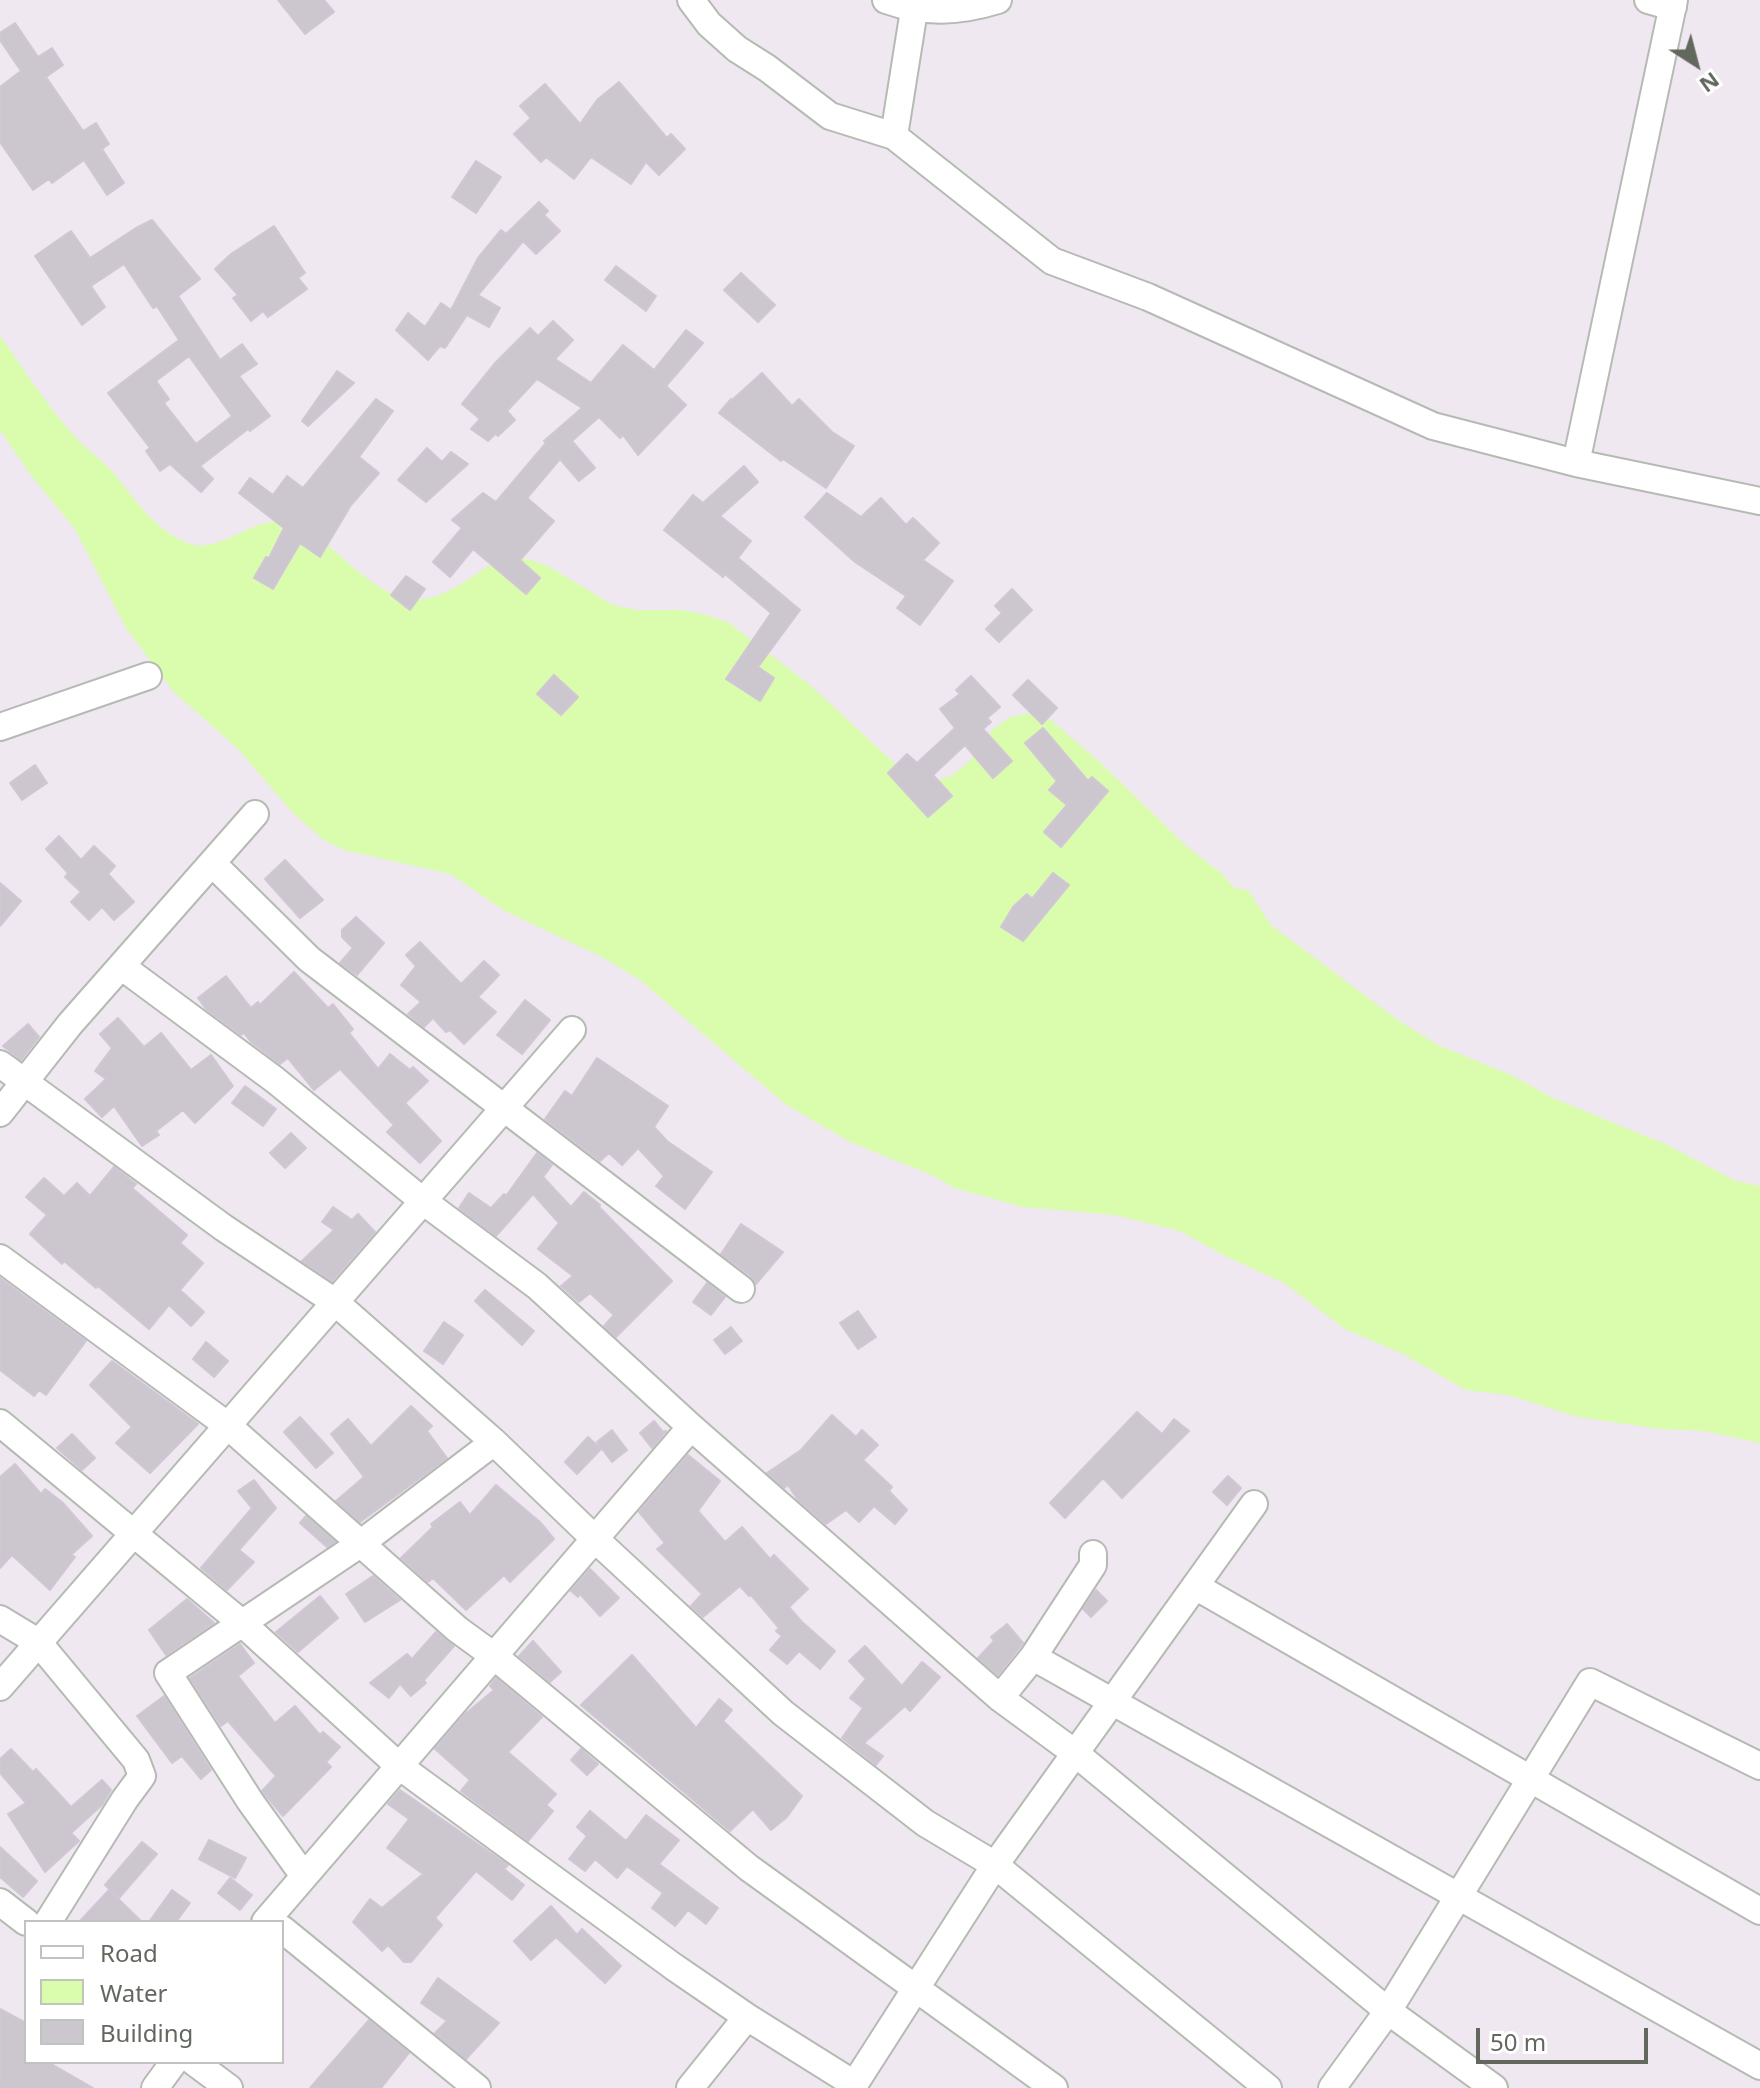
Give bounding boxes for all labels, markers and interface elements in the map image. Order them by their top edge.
north arrow [1656,24,1736,104]
text: N [1694,66,1726,101]
legend [24,1920,284,2064]
text: Road [100,1936,158,1969]
text: Water [100,1976,167,2009]
scale bar [1480,2012,1652,2062]
text: Building [100,2016,193,2049]
text: 50 m [1490,2025,1546,2058]

